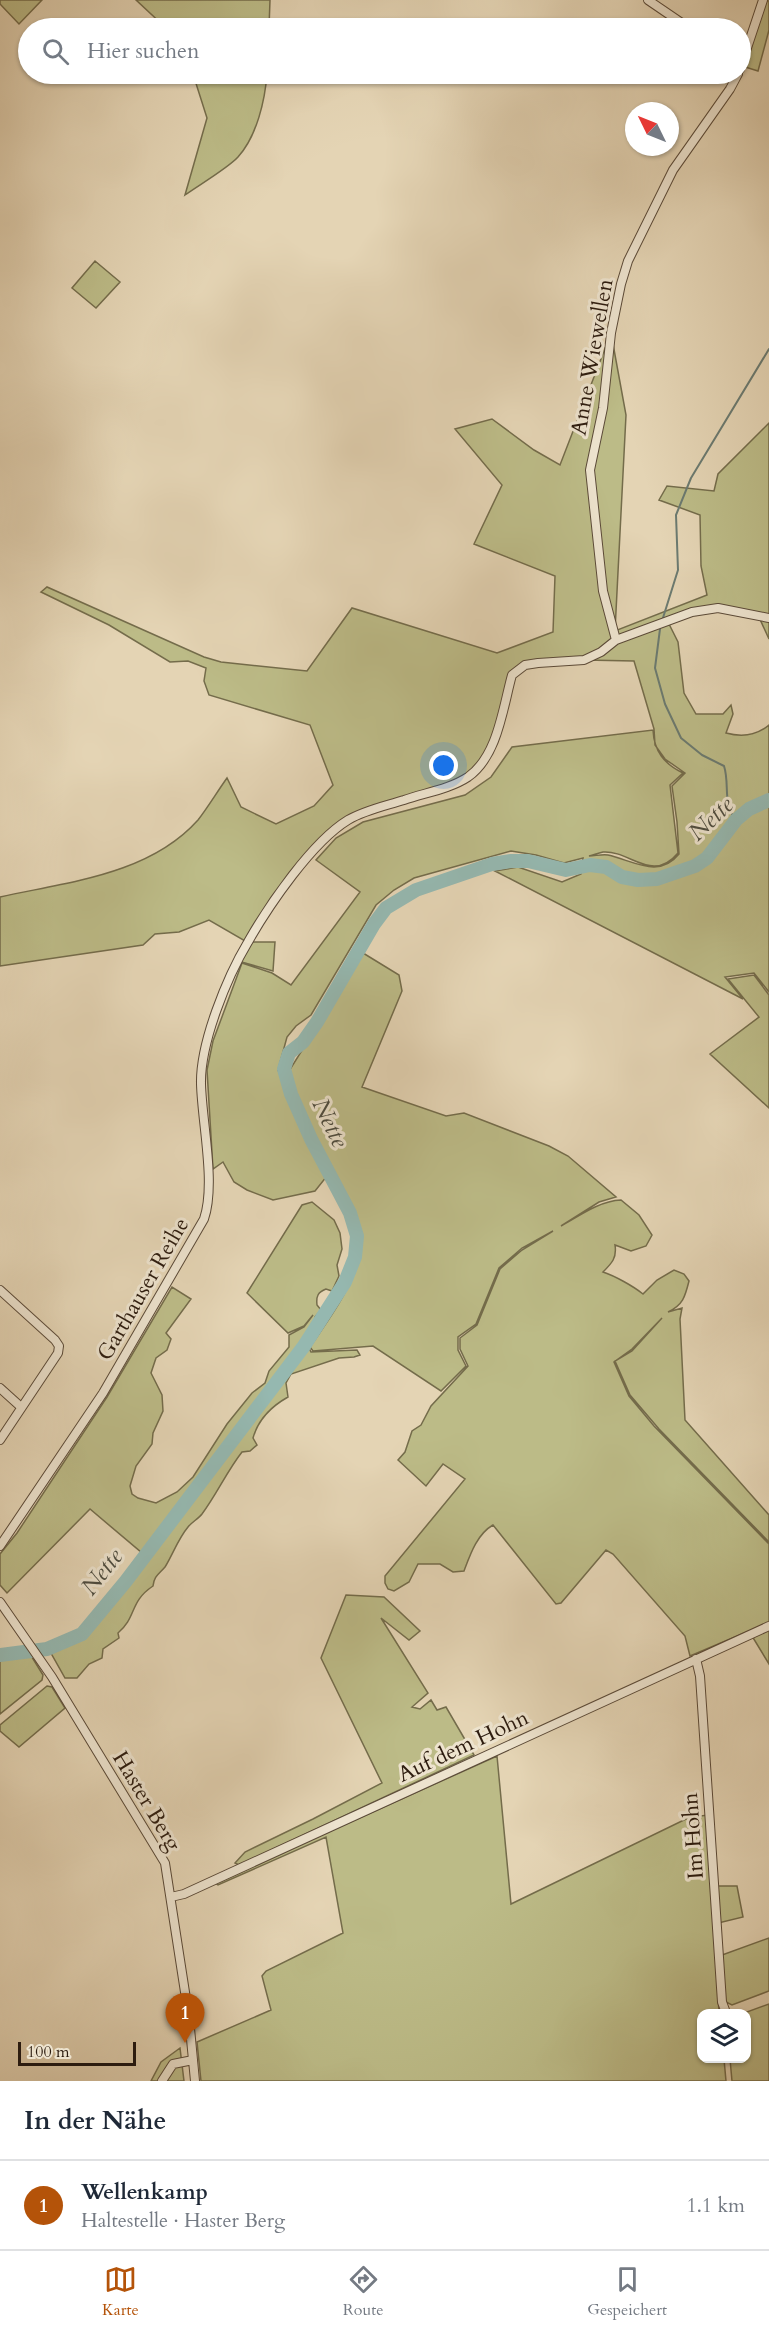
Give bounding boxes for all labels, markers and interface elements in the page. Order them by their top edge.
search box [18,18,751,84]
icon: search [39,35,72,68]
text: Hier suchen [87,36,200,66]
north arrow [625,102,679,156]
street label: Anne Wiewellen [563,276,621,438]
your location [429,751,458,780]
water label: Nette [681,789,741,849]
water label: Nette [304,1093,356,1154]
street label: Garthauser Reihe [90,1212,196,1366]
water label: Nette [73,1541,131,1602]
street label: Auf dem Hohn [393,1702,534,1789]
street label: Haster Berg [105,1746,189,1857]
street label: Im Hohn [675,1791,711,1880]
pin: 1 [166,1994,204,2043]
map controls [697,2009,751,2063]
button: layers [697,2009,751,2063]
scale bar [18,2039,136,2066]
text: 100 m [27,2041,69,2063]
text: In der Nähe [24,2103,166,2138]
text: Wellenkamp [81,2177,208,2207]
text: 1 [38,2192,49,2219]
text: 1.1 km [686,2192,745,2219]
text: Haltestelle · Haster Berg [81,2207,285,2234]
tab: Karte [102,2263,139,2321]
tab: Route [343,2263,384,2321]
tab: Gespeichert [587,2263,667,2321]

